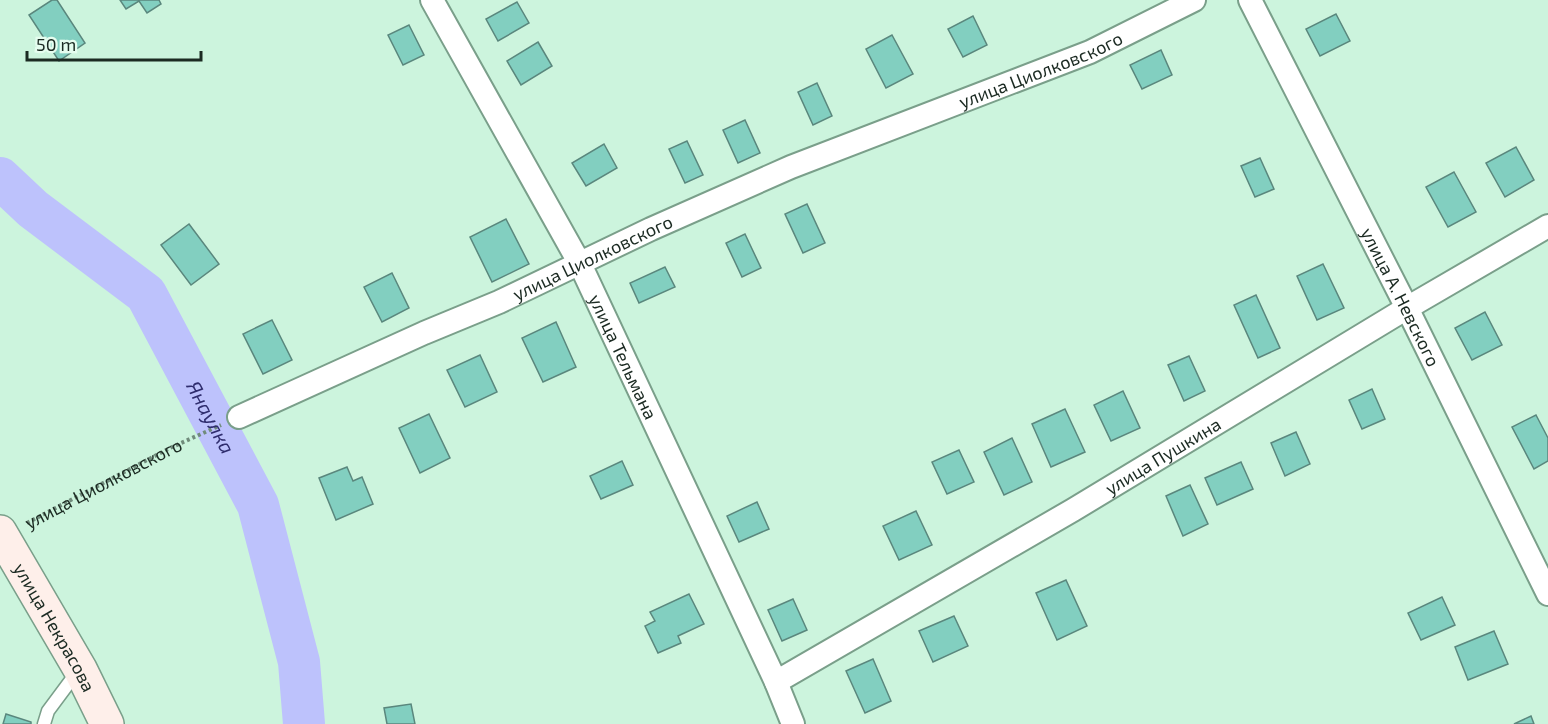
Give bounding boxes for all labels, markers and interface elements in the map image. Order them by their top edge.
scale bar [27,24,201,62]
street label: улица Циолковского [956,27,1126,112]
text: 50 m [36,33,76,55]
street label: улица Циолковского [509,210,676,305]
street label: улица А. Невского [1357,224,1445,370]
street label: улица Тельмана [585,291,662,423]
water label: Янаулка [182,376,240,458]
street label: улица Пушкина [1101,412,1224,499]
street label: улица Циолковского [21,433,185,533]
street label: улица Некрасова [9,559,100,695]

